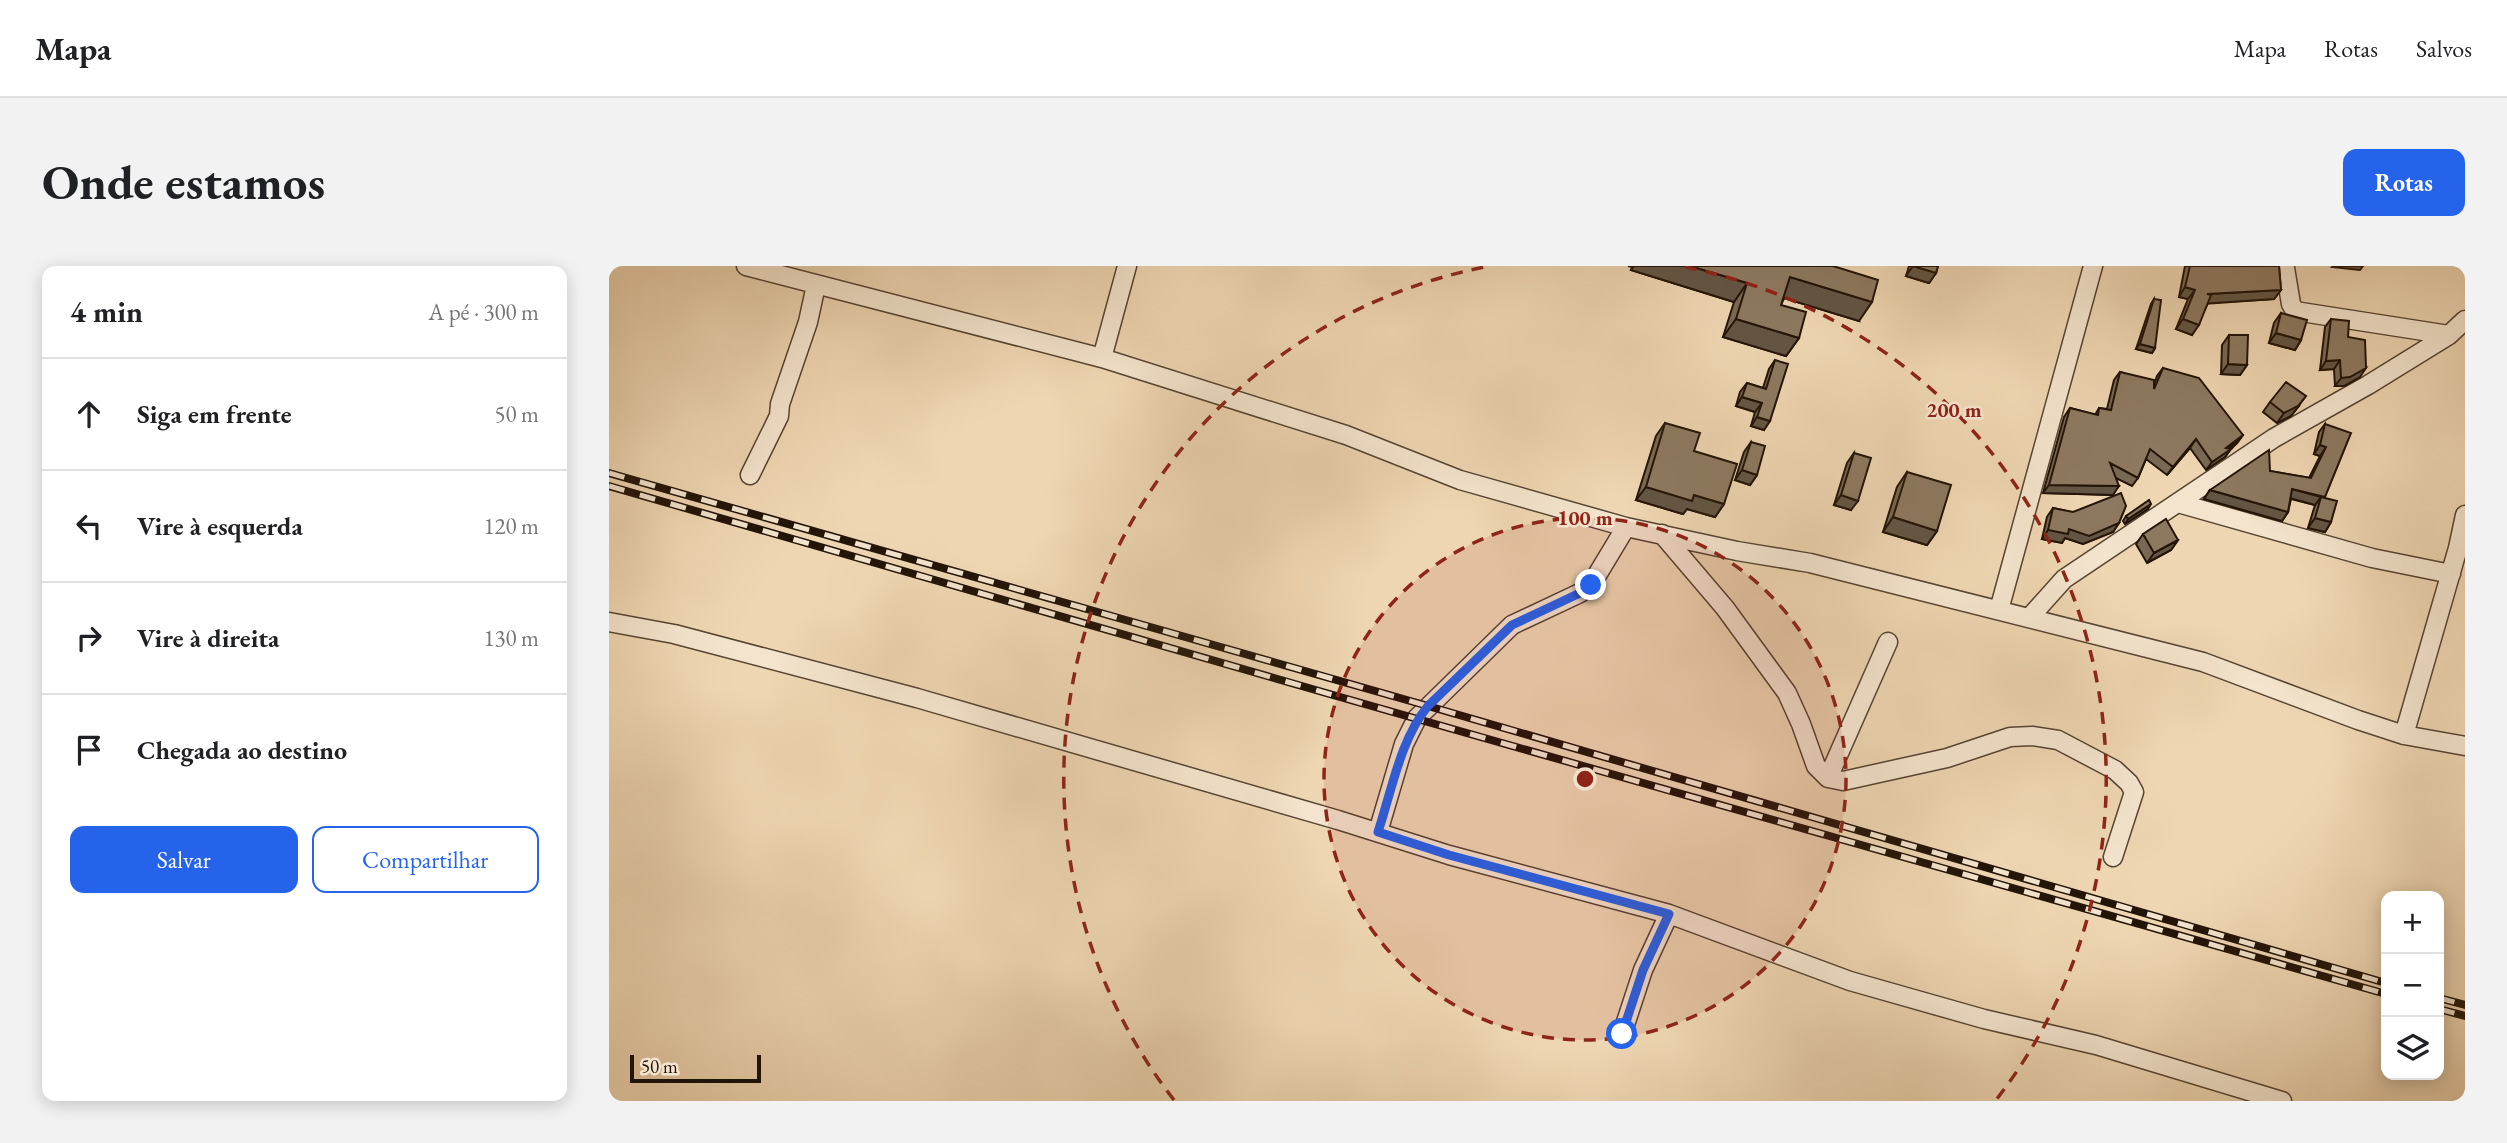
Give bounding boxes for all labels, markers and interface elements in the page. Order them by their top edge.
text: Mapa [35,27,112,70]
text: Mapa [2234,33,2286,64]
text: Rotas [2324,33,2378,64]
text: Salvos [2416,33,2472,64]
button: Rotas [2343,149,2465,216]
text: Onde estamos [42,150,325,214]
text: 4 min [70,292,143,331]
text: A pé · 300 m [428,297,539,327]
icon: ahead [70,395,108,433]
text: 200 m [1926,396,1982,423]
text: Siga em frente [137,397,292,431]
text: 50 m [494,399,539,429]
text: 100 m [1557,504,1613,531]
icon: left [70,507,108,545]
text: Vire à esquerda [137,509,303,543]
text: 120 m [483,511,539,541]
route end [1575,569,1606,600]
icon: right [70,619,108,657]
text: Vire à direita [137,621,279,655]
text: 130 m [483,623,539,653]
icon: arrive [70,731,108,769]
text: Chegada ao destino [137,733,347,767]
centre of rings [1573,767,1597,791]
button: Salvar [70,826,298,893]
button: Compartilhar [312,826,539,893]
map controls [2381,891,2444,1080]
button: + [2381,891,2444,954]
button: − [2381,954,2444,1017]
button: layers [2381,1017,2444,1080]
route start [1606,1018,1637,1049]
scale bar [630,1052,761,1084]
text: 50 m [641,1054,678,1079]

